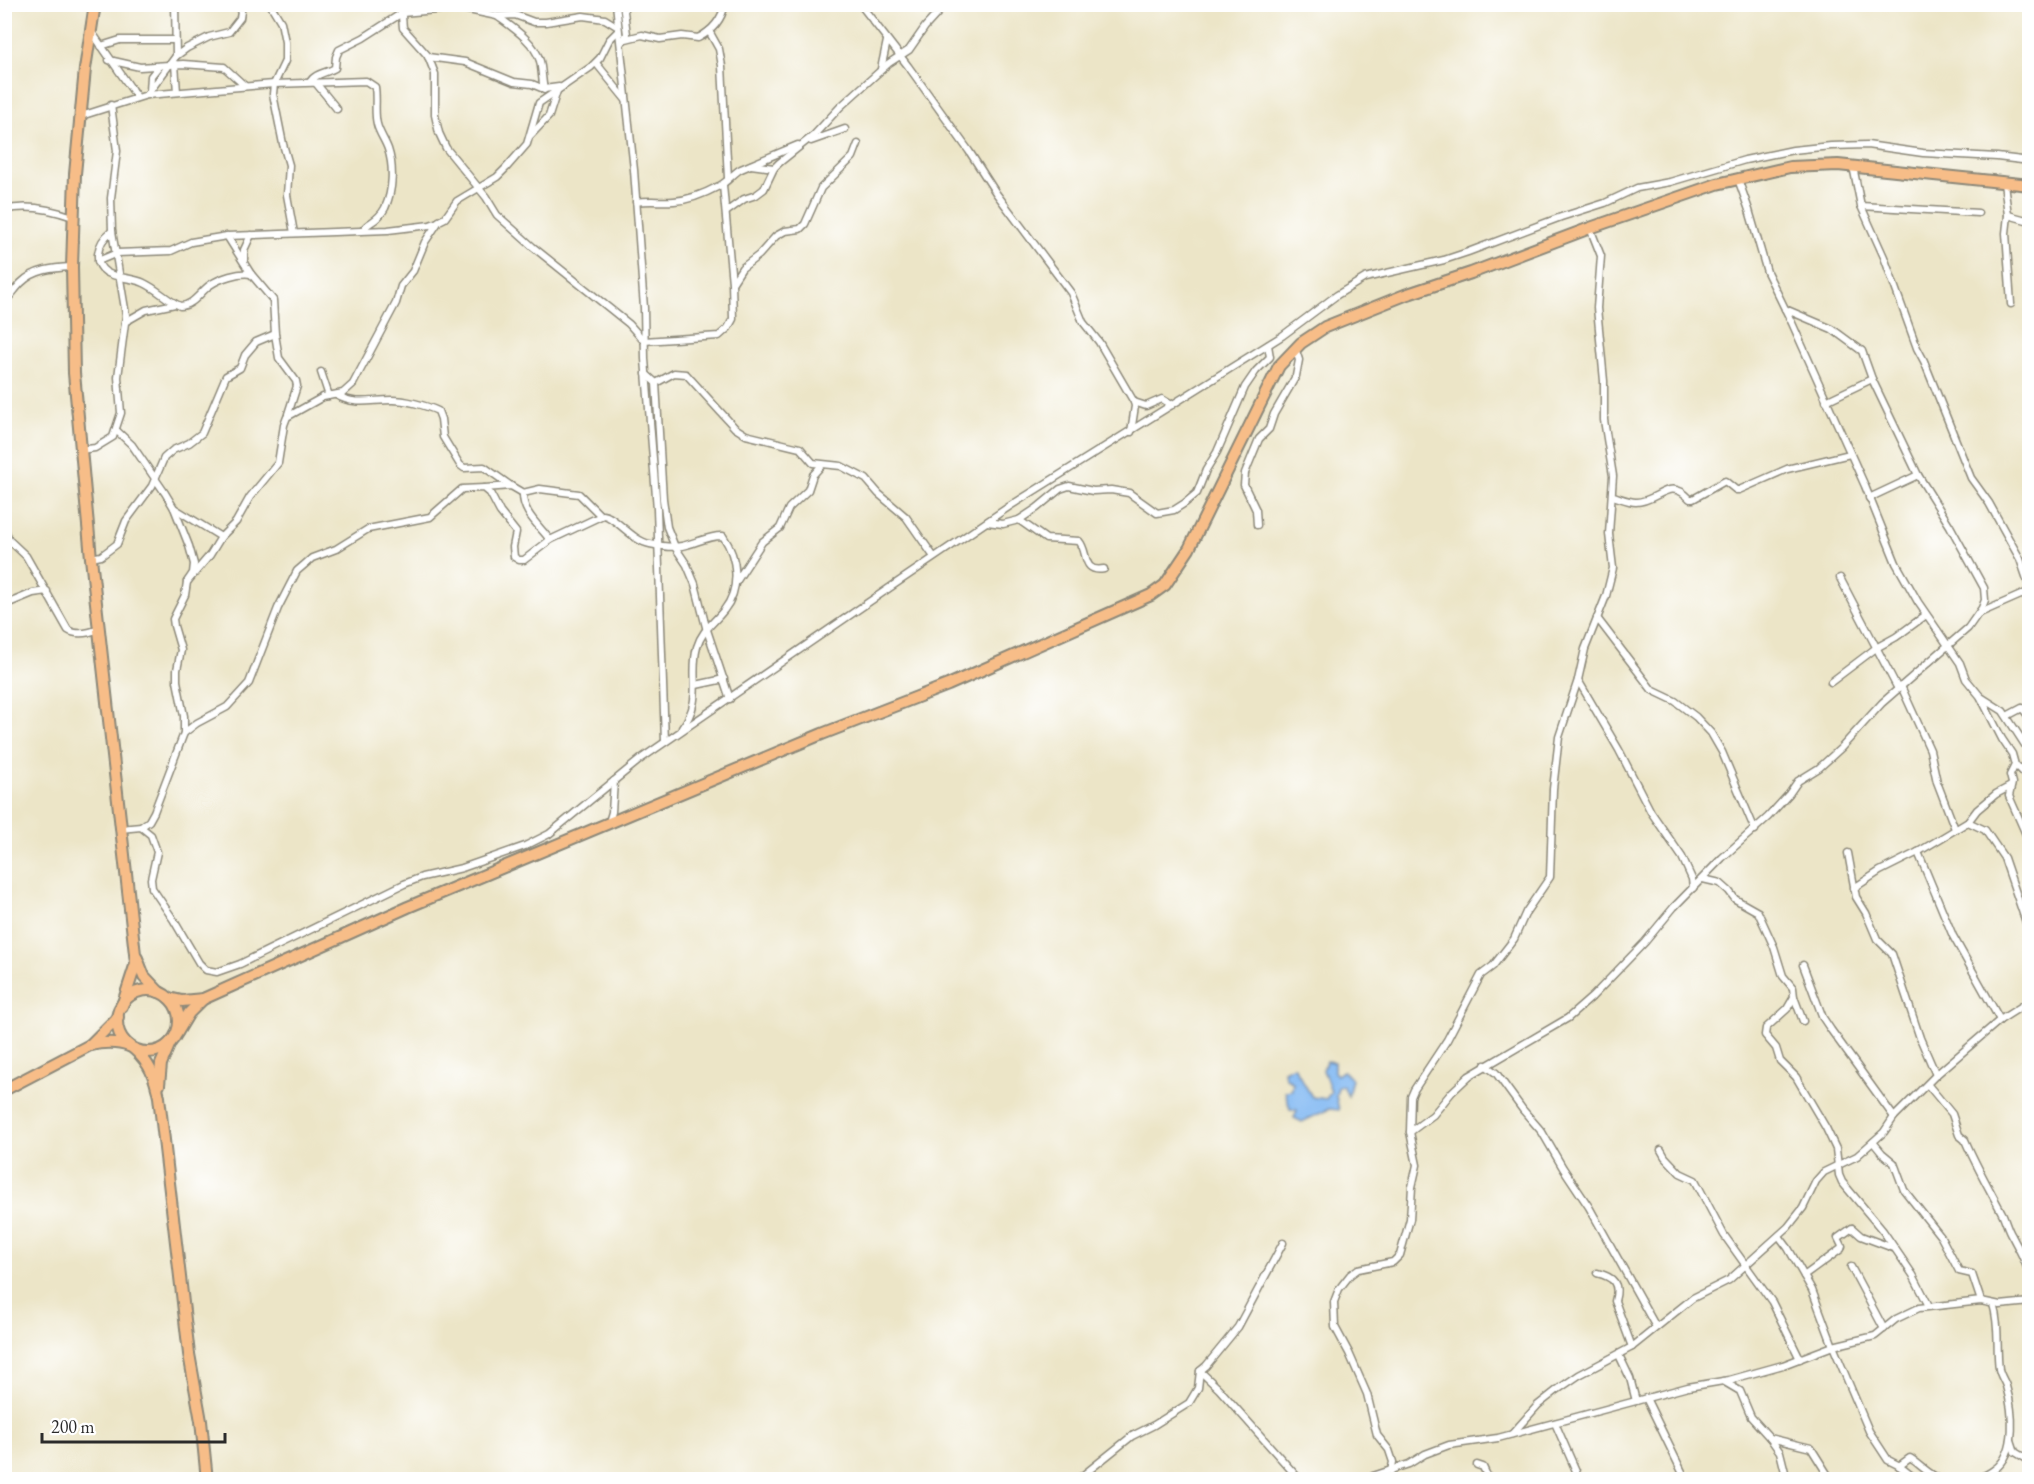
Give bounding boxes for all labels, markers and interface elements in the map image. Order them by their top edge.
scale bar [42,1406,225,1444]
text: 200 m [51,1415,95,1438]

